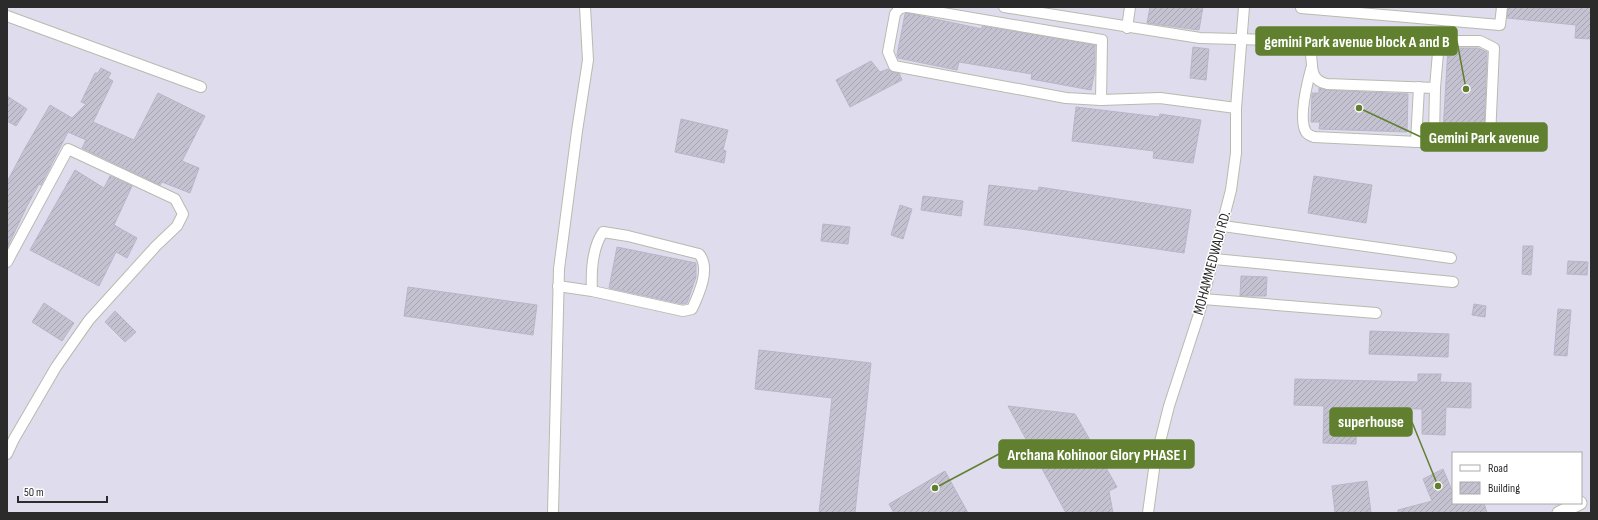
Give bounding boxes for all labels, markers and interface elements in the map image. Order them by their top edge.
callout: gemini Park avenue block A and B [1256,27,1457,55]
text: gemini Park avenue block A and B [1264,33,1450,52]
callout: Gemini Park avenue [1421,123,1547,151]
text: Gemini Park avenue [1429,129,1539,148]
street label: MOHAMMEDWADI RD. [1189,209,1235,317]
callout: superhouse [1330,408,1412,436]
text: superhouse [1338,413,1404,432]
callout: Archana Kohinoor Glory PHASE I [999,440,1194,468]
text: Archana Kohinoor Glory PHASE I [1006,446,1187,465]
legend [1452,452,1582,504]
text: Road [1488,461,1508,476]
scale bar [18,478,107,504]
text: Building [1488,481,1520,496]
text: 50 m [24,485,44,500]

